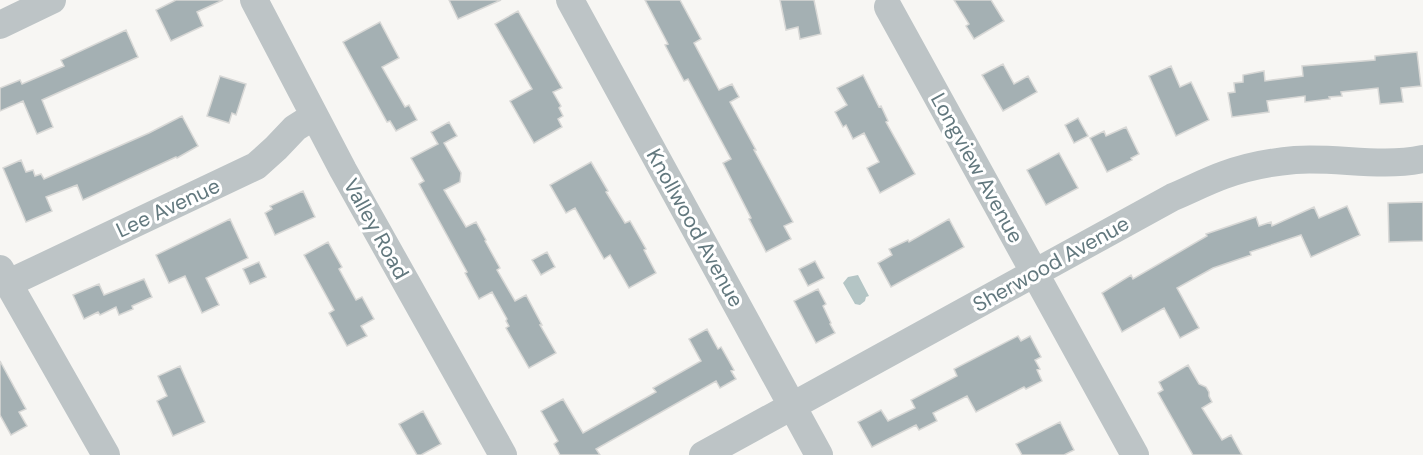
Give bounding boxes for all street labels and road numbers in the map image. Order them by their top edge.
street label: Longview Avenue [924,88,1030,248]
street label: Knollwood Avenue [640,144,750,312]
street label: Lee Avenue [112,172,224,244]
street label: Valley Road [337,174,415,284]
street label: Sherwood Avenue [968,209,1134,319]

